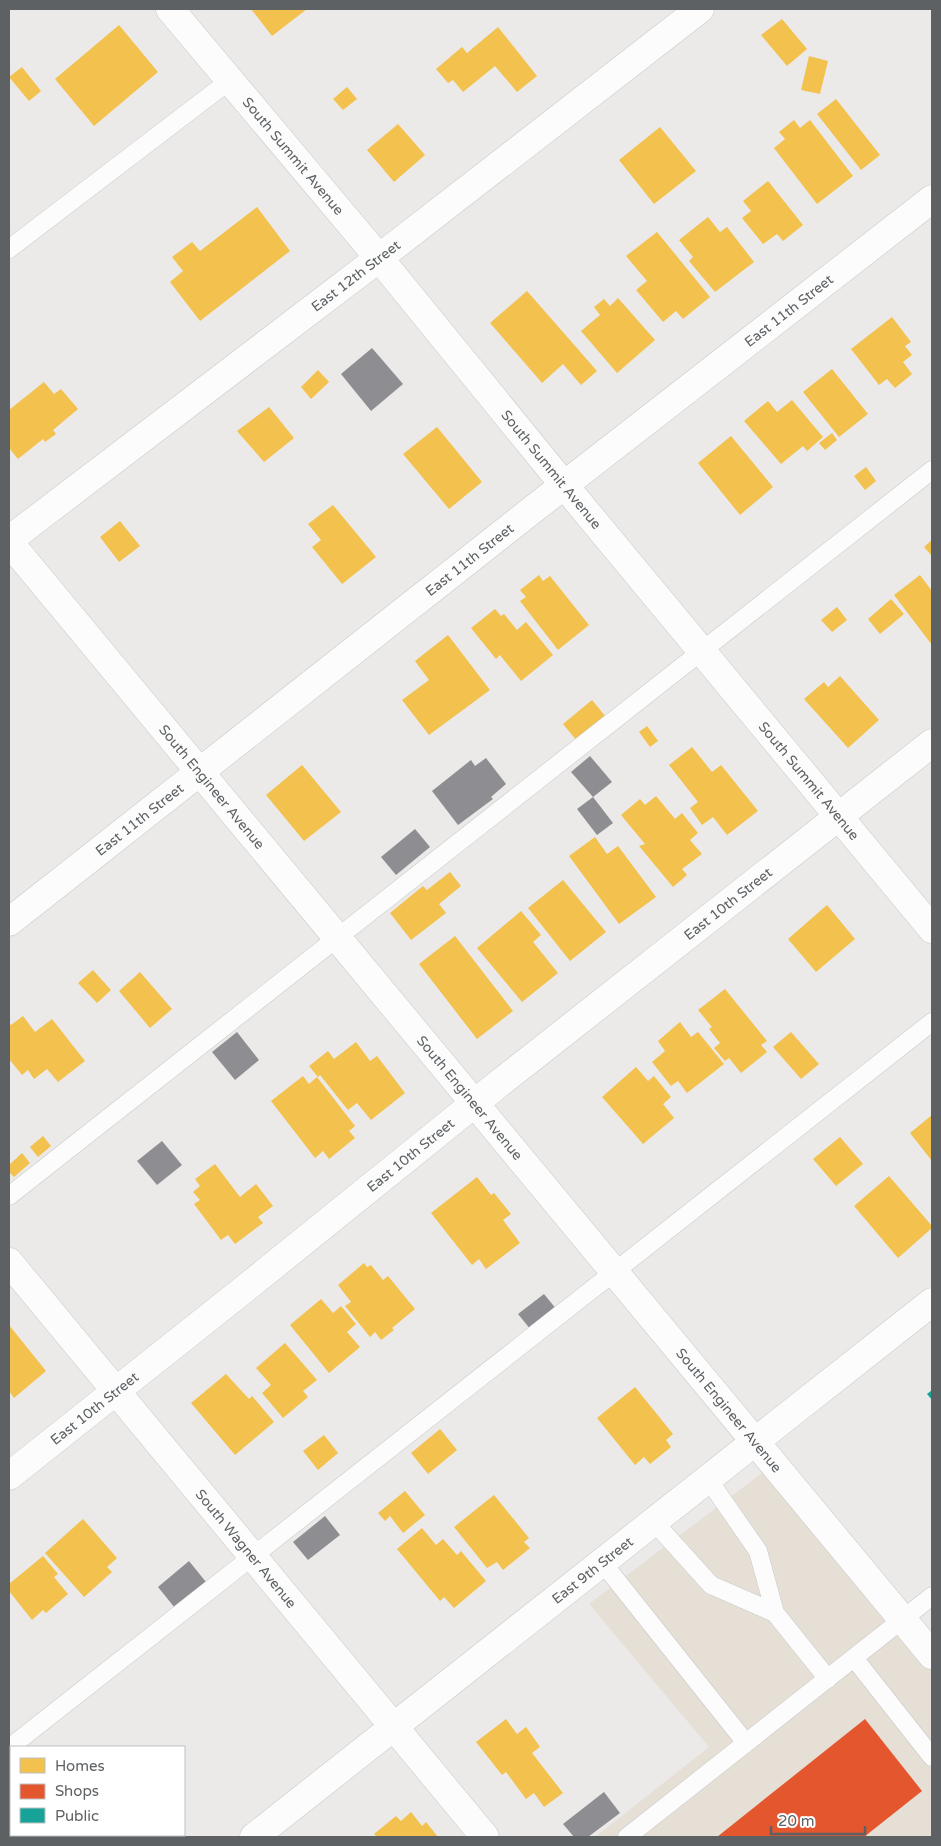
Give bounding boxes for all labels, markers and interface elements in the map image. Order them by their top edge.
street label: South Summit Avenue [239,94,348,218]
street label: East 12th Street [308,236,404,315]
street label: East 11th Street [741,270,837,350]
street label: South Summit Avenue [498,407,605,532]
street label: East 11th Street [422,519,517,599]
street label: South Summit Avenue [755,718,863,843]
street label: South Engineer Avenue [155,721,269,852]
street label: East 11th Street [92,779,187,859]
street label: East 10th Street [680,863,776,943]
street label: South Engineer Avenue [413,1032,526,1163]
street label: East 10th Street [363,1114,458,1195]
street label: South Engineer Avenue [673,1345,786,1476]
street label: East 10th Street [47,1368,142,1448]
street label: South Wagner Avenue [192,1486,300,1611]
street label: East 9th Street [548,1532,637,1607]
legend [10,1746,185,1836]
text: Homes [55,1757,105,1775]
text: Shops [55,1782,99,1800]
scale bar [771,1804,865,1836]
text: Public [55,1807,99,1825]
text: 20 m [778,1812,815,1830]

